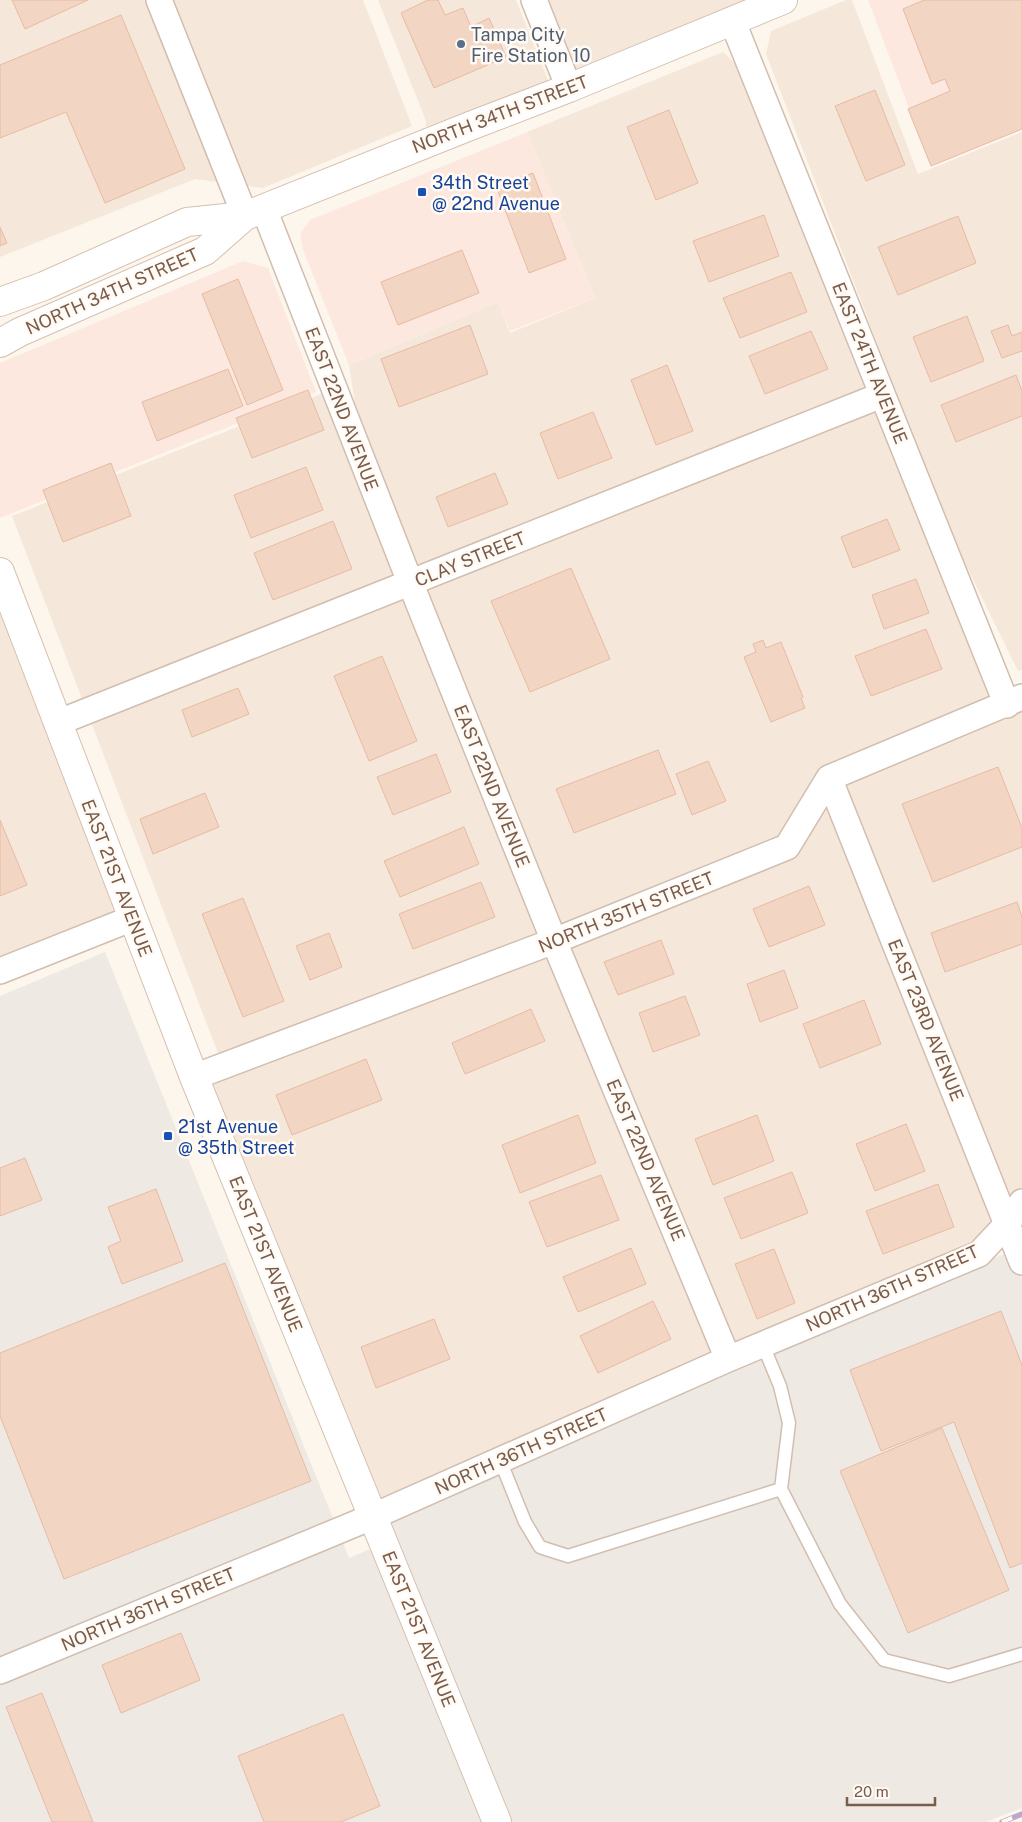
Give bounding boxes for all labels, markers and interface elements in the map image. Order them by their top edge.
place label: Tampa City Fire Station 10 [471,24,591,66]
marker: Tampa City Fire Station 10 [455,38,467,50]
street label: NORTH 34TH STREET [409,71,591,157]
place label: 34th Street @ 22nd Avenue [432,172,560,214]
marker: 34th Street @ 22nd Avenue [416,186,428,198]
street label: NORTH 34TH STREET [22,243,202,339]
street label: EAST 24TH AVENUE [828,279,912,447]
street label: EAST 22ND AVENUE [301,324,383,494]
street label: CLAY STREET [412,527,529,591]
street label: EAST 22ND AVENUE [450,702,534,870]
street label: EAST 21ST AVENUE [77,796,157,960]
street label: NORTH 35TH STREET [535,867,717,957]
street label: EAST 23RD AVENUE [884,936,968,1104]
street label: EAST 22ND AVENUE [602,1076,690,1244]
place label: 21st Avenue @ 35th Street [178,1116,294,1158]
marker: 21st Avenue @ 35th Street [162,1130,174,1142]
street label: EAST 21ST AVENUE [225,1173,307,1335]
street label: NORTH 36TH STREET [802,1240,982,1336]
street label: NORTH 36TH STREET [431,1403,611,1499]
street label: EAST 21ST AVENUE [378,1548,460,1710]
street label: NORTH 36TH STREET [58,1563,238,1655]
scale bar [847,1774,934,1806]
text: 20 m [854,1783,889,1800]

